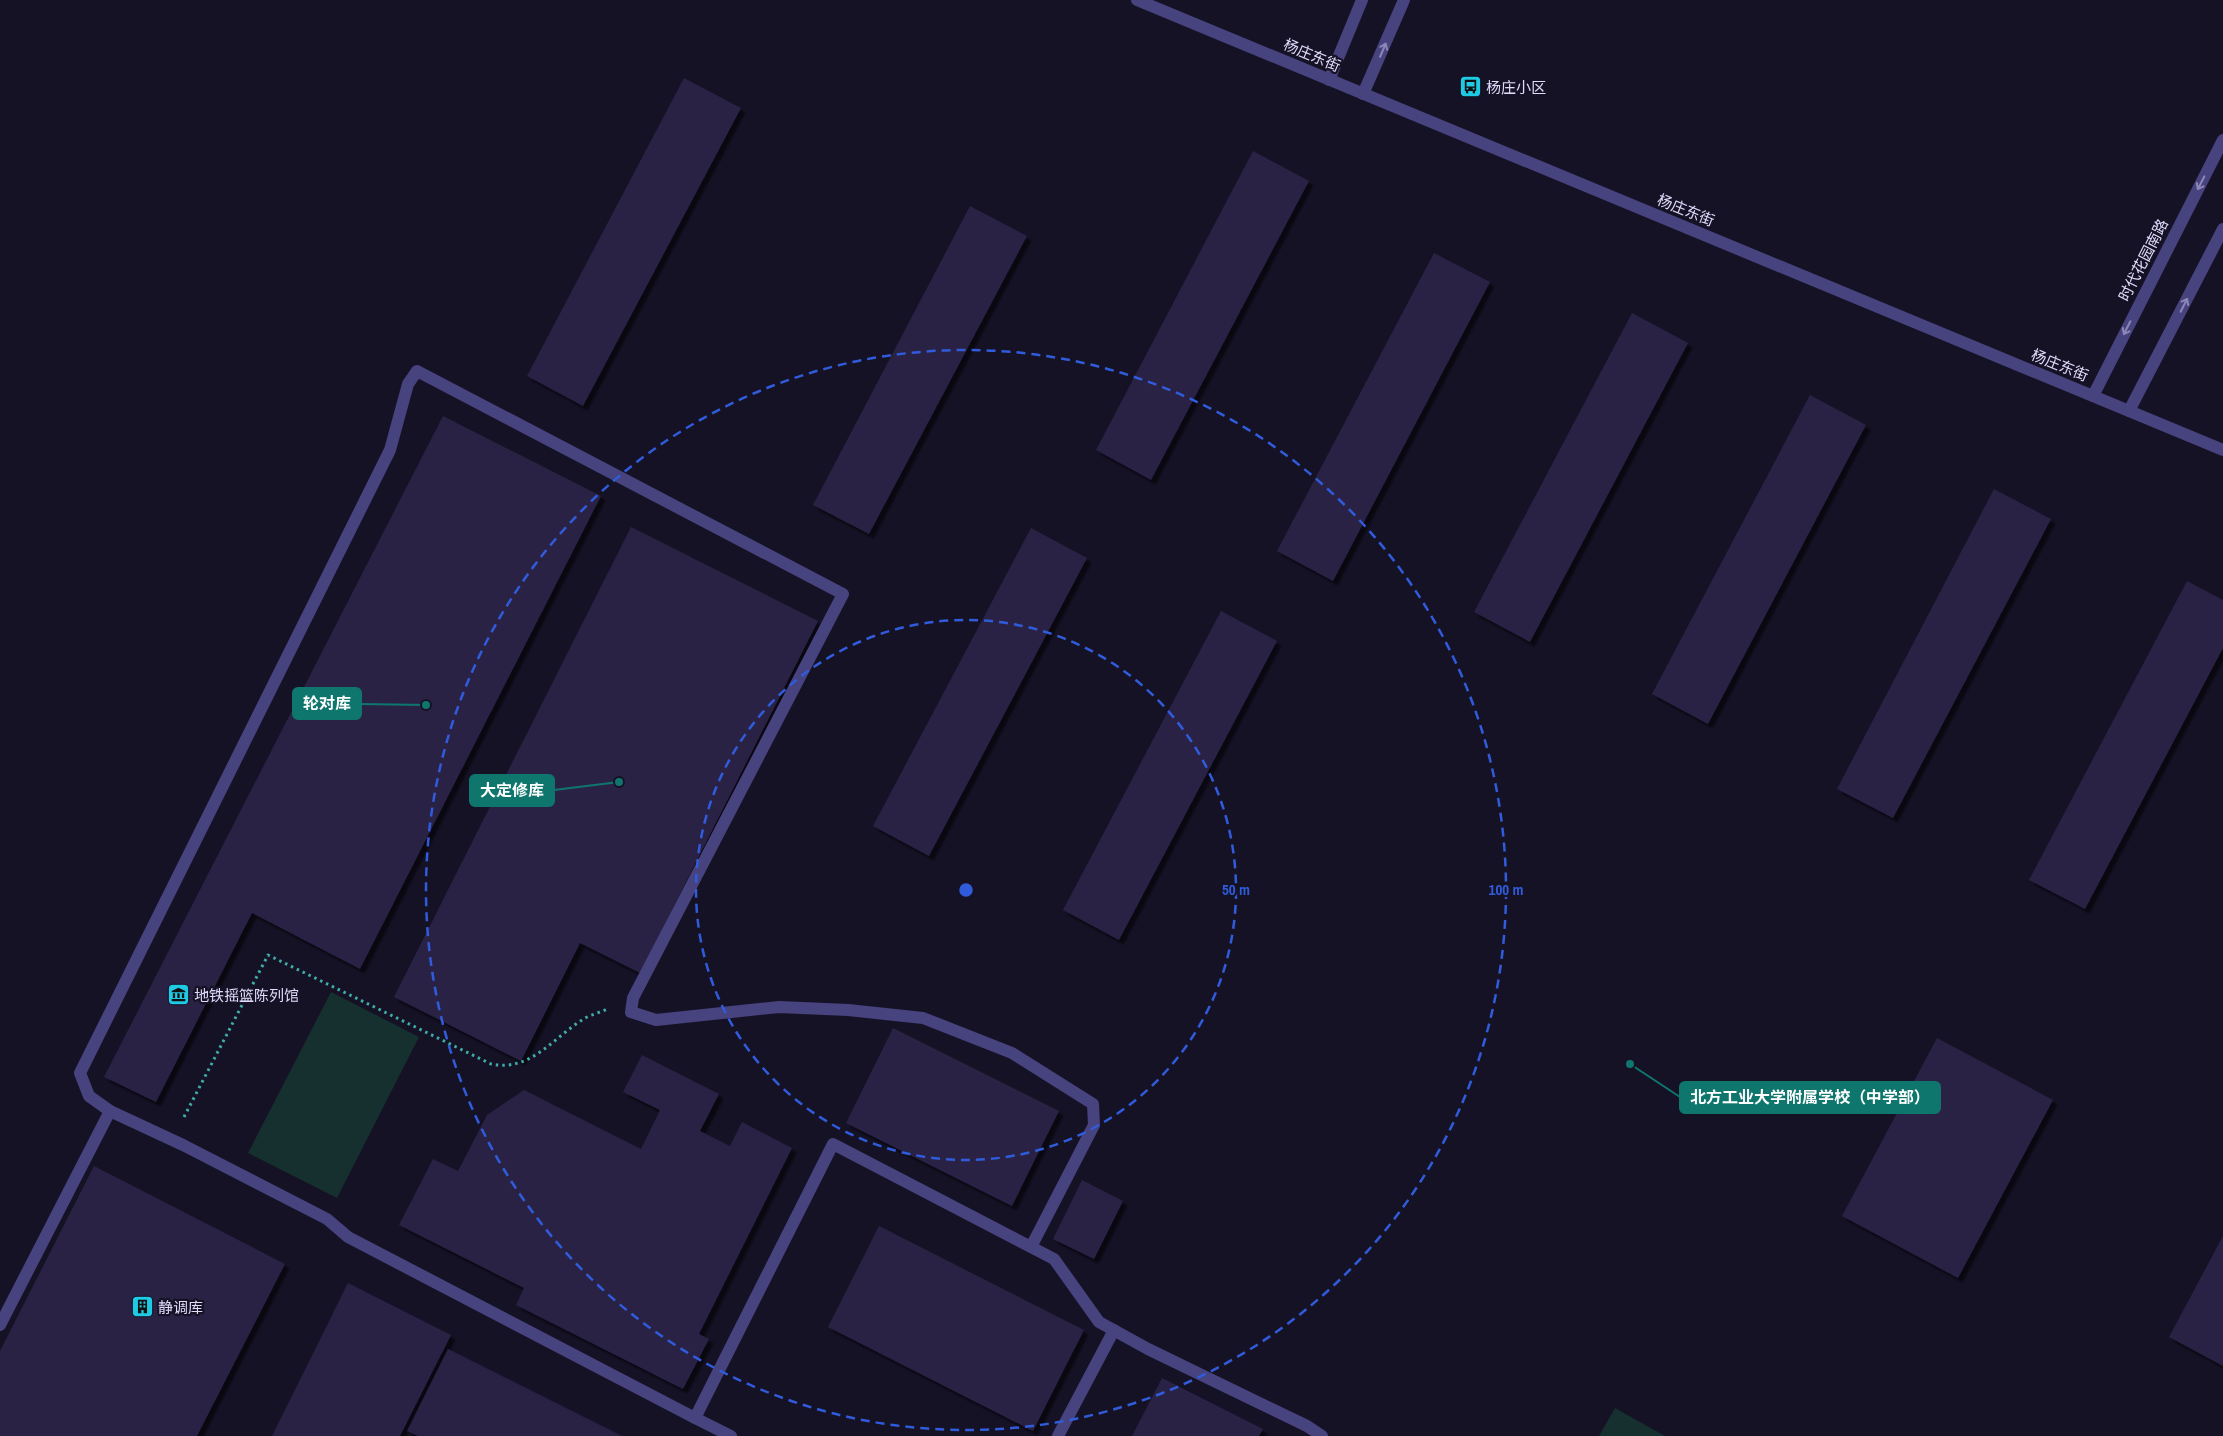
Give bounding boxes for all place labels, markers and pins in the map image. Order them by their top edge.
bus stop icon: 杨庄小区 [1458,75,1482,99]
place label: 杨庄小区 [1486,77,1546,98]
callout: 轮对库 [293,688,361,719]
callout: 大定修库 [470,775,554,806]
centre of rings [957,881,975,899]
museum icon: 地铁摇篮陈列馆 [166,983,190,1007]
place label: 地铁摇篮陈列馆 [194,985,299,1006]
callout: 北方工业大学附属学校（中学部） [1680,1082,1940,1113]
building icon: 静调库 [130,1295,154,1319]
place label: 静调库 [158,1297,203,1318]

